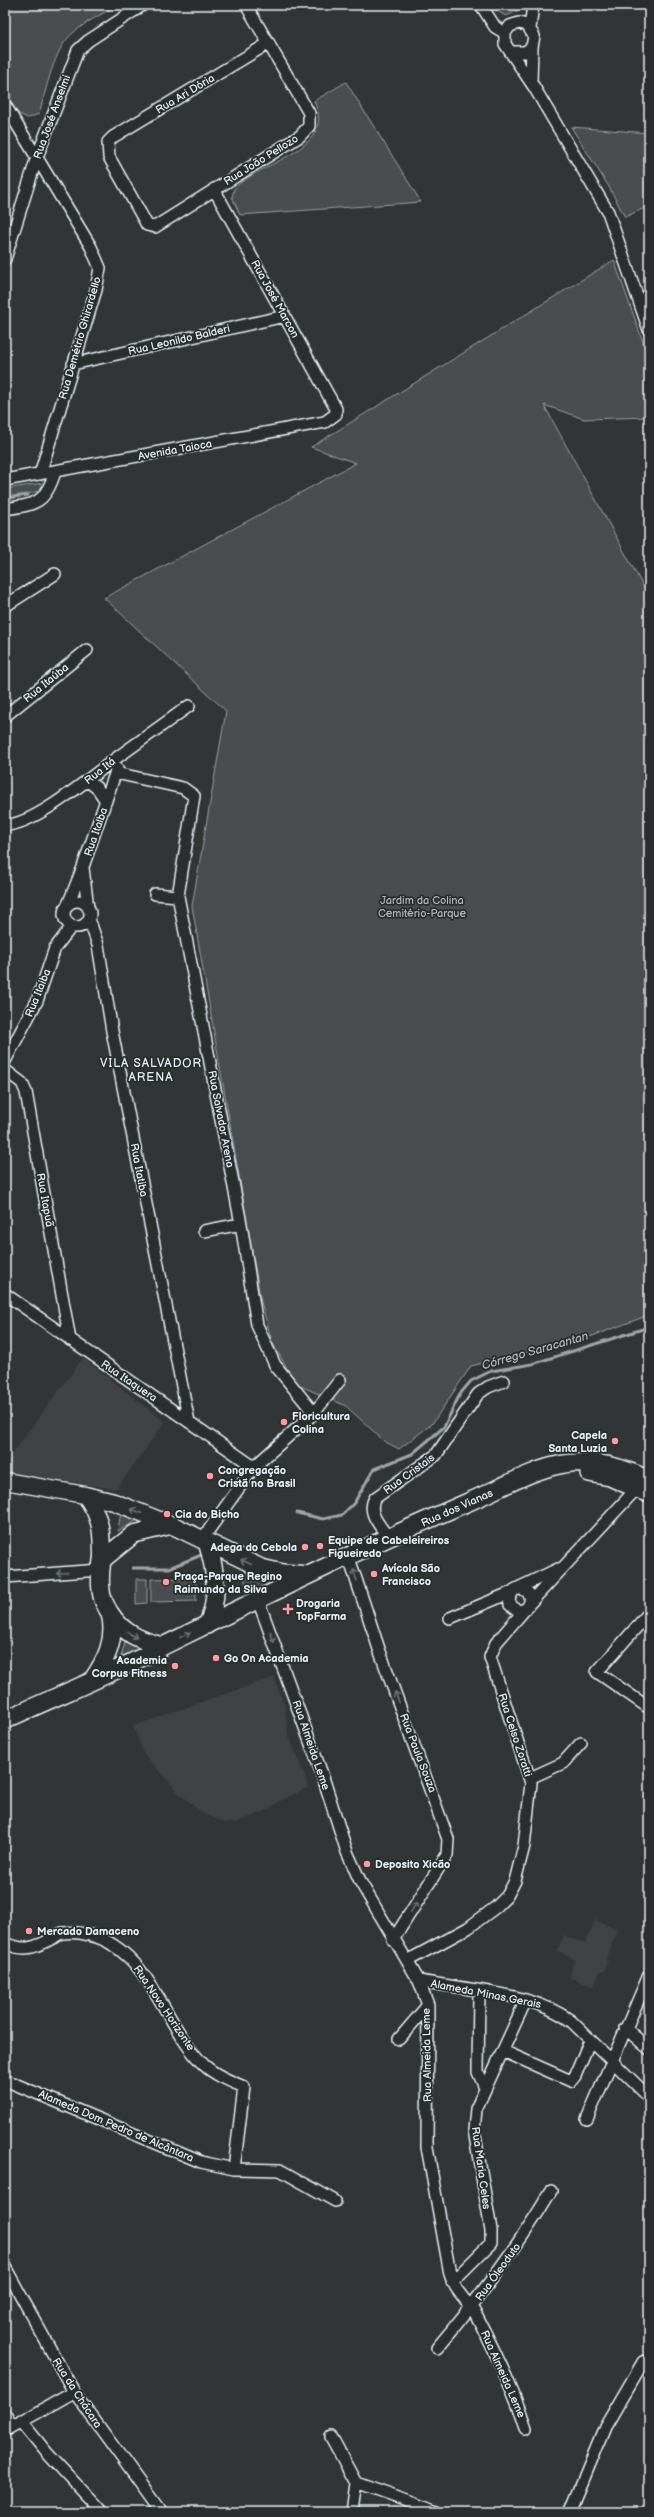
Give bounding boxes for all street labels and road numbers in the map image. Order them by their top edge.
street label: Rua Ari Dória [153,71,217,117]
street label: Rua José Anselmi [31,73,73,161]
street label: Rua João Pellozo [221,132,301,188]
street label: Rua José Marcon [248,258,302,340]
street label: Rua Demétrio Ghirardello [56,275,104,401]
street label: Rua Leonildo Balderi [127,322,231,358]
street label: Avenida Taioca [137,437,213,463]
street label: Rua Itaúba [21,661,71,705]
street label: Rua Itá [82,755,118,787]
street label: Rua Italba [82,806,110,858]
street label: Rua Itaiba [22,967,54,1019]
street label: Rua Salvador Arena [205,1069,237,1169]
street label: Rua Itatiba [127,1142,151,1198]
street label: Rua Itapuã [34,1172,56,1228]
street label: Rua Itaquera [98,1357,160,1405]
street label: Rua Cristais [381,1451,438,1497]
street label: Rua dos Vianas [419,1486,495,1530]
street label: Rua Celso Zoratti [495,1692,535,1778]
street label: Rua Almeida Leme [290,1698,333,1792]
street label: Rua Paula Souza [397,1712,439,1794]
street label: Rua Novo Horizonte [131,1963,198,2053]
street label: Alameda Minas Gerais [430,1977,543,2011]
street label: Rua Almeida Leme [420,2007,434,2102]
street label: Alameda Dom Pedro de Alcântara [36,2087,196,2165]
street label: Rua Maria Celes [469,2126,493,2211]
street label: Rua Óleoduto [472,2240,523,2304]
street label: Rua Almeida Leme [478,2328,528,2420]
street label: Rua da Chácara [50,2356,104,2430]

